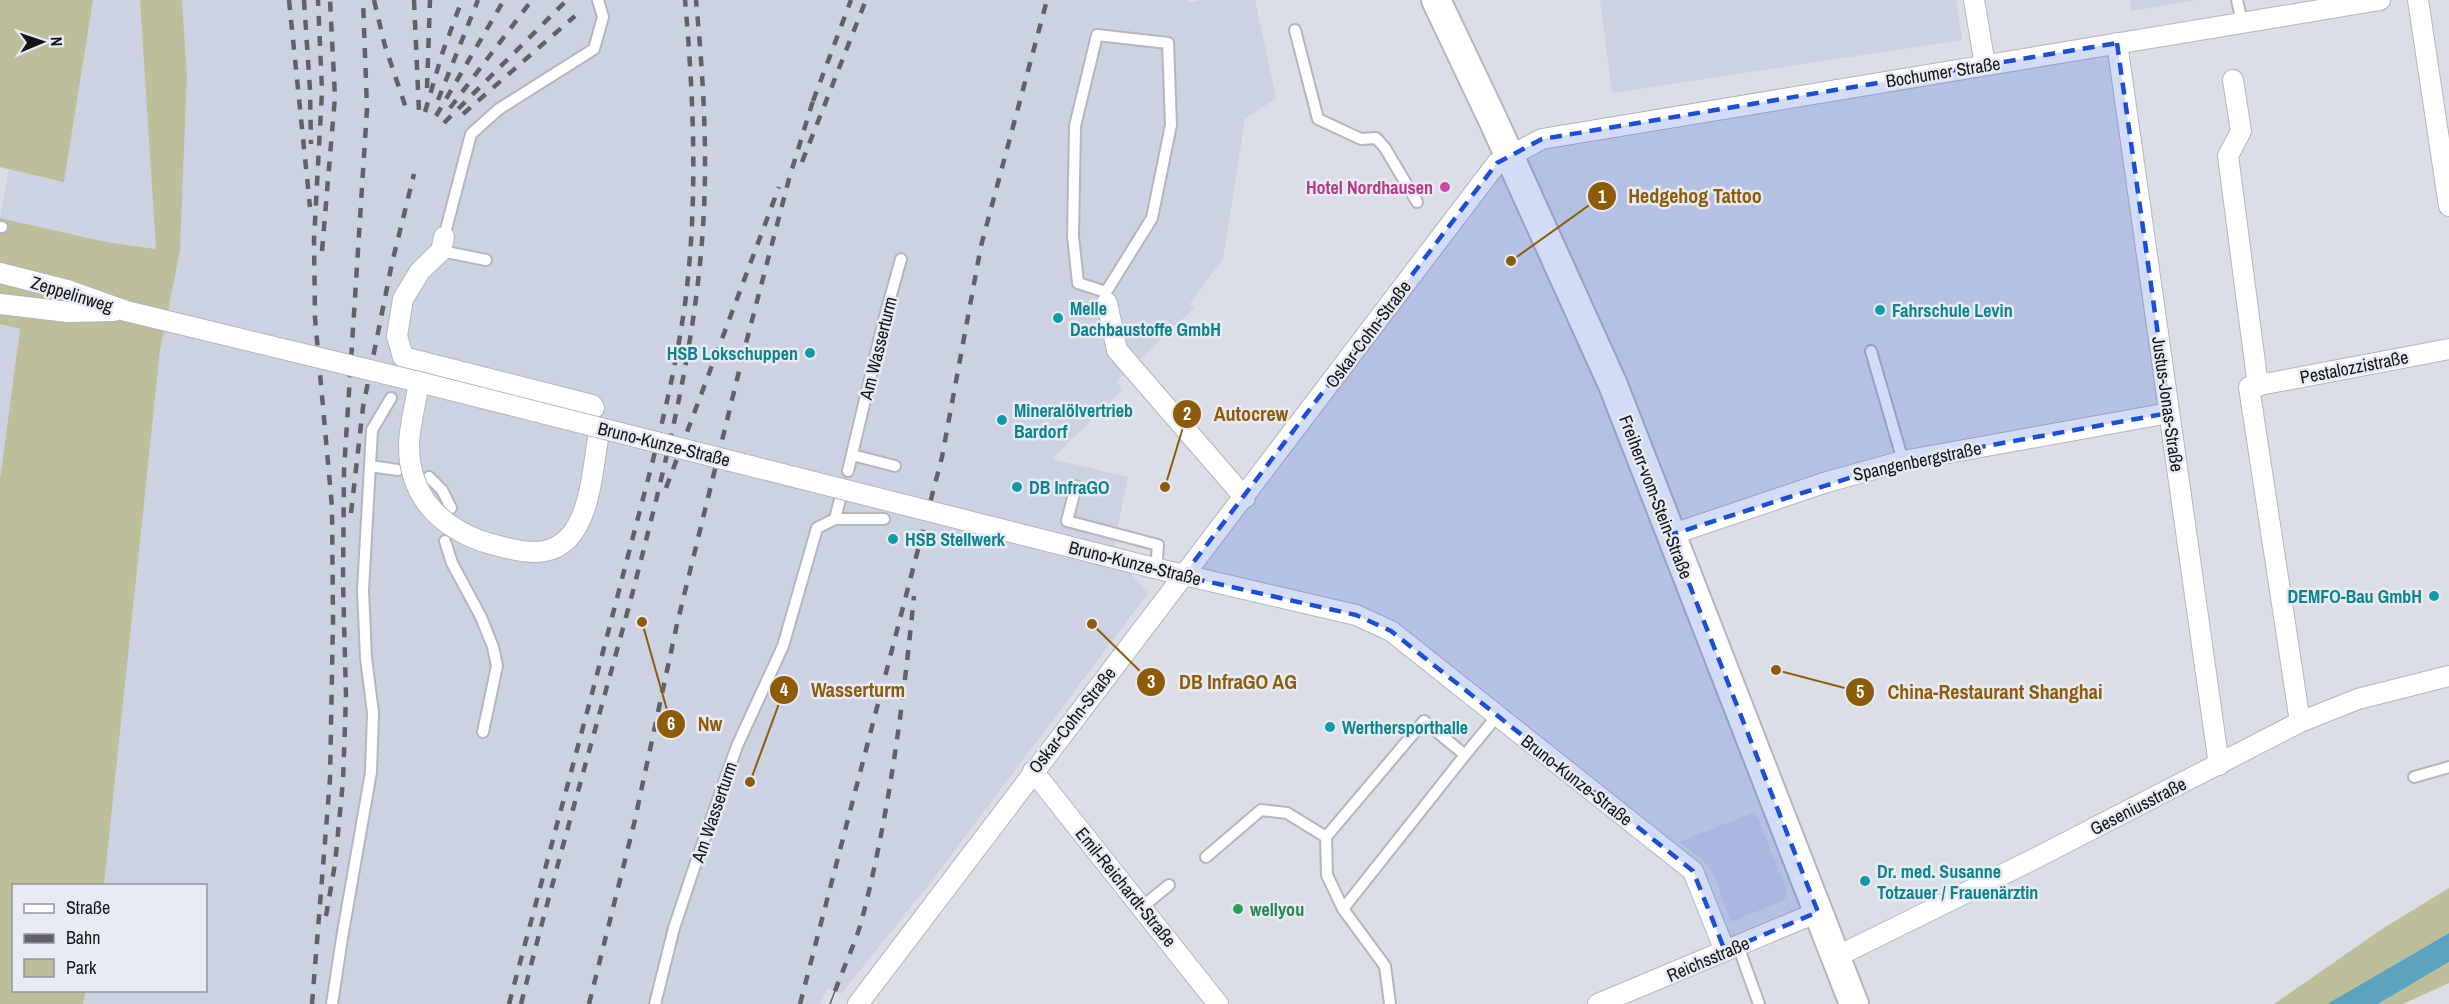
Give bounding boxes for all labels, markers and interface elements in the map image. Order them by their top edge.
north arrow [12,12,72,72]
text: N [46,36,68,47]
street label: Bochumer Straße [1884,51,2002,93]
place label: Hotel Nordhausen [1306,175,1433,200]
callout: Hedgehog Tattoo [1587,177,1774,215]
marker: Hotel Nordhausen [1438,180,1452,194]
text: Hedgehog Tattoo [1628,182,1762,209]
text: 1 [1598,184,1607,209]
street label: Zeppelinweg [28,270,117,319]
street label: Oskar-Cohn-Straße [1319,275,1417,393]
street label: Am Wasserturm [853,294,903,403]
place label: Melle Dachbaustoffe GmbH [1070,296,1221,342]
place label: Fahrschule Levin [1892,298,2013,323]
marker: Fahrschule Levin [1873,303,1887,317]
marker: Melle Dachbaustoffe GmbH [1051,311,1065,325]
street label: Justus-Jonas-Straße [2146,335,2190,473]
place label: HSB Lokschuppen [667,341,798,366]
street label: Pestalozzistraße [2298,344,2410,390]
marker: HSB Lokschuppen [803,346,817,360]
callout: Autocrew [1172,395,1301,433]
place label: Mineralölvertrieb Bardorf [1014,398,1133,444]
text: Autocrew [1214,400,1289,427]
text: 2 [1183,401,1191,426]
street label: Freiherr-vom-Stein-Straße [1613,411,1699,583]
marker: Mineralölvertrieb Bardorf [995,413,1009,427]
street label: Bruno-Kunze-Straße [595,415,733,473]
street label: Spangenbergstraße [1851,435,1983,487]
place label: DB InfraGO [1029,475,1109,500]
marker: DB InfraGO [1010,480,1024,494]
place label: HSB Stellwerk [905,527,1006,552]
marker: HSB Stellwerk [886,532,900,546]
street label: Bruno-Kunze-Straße [1066,534,1204,592]
place label: DEMFO-Bau GmbH [2288,584,2422,609]
marker: DEMFO-Bau GmbH [2427,589,2441,603]
street label: Oskar-Cohn-Straße [1023,662,1121,778]
callout: DB InfraGO AG [1136,663,1309,701]
text: DB InfraGO AG [1179,668,1297,695]
text: 3 [1147,669,1155,694]
callout: Wasserturm [769,671,917,709]
callout: China-Restaurant Shanghai [1845,673,2115,711]
text: Wasserturm [811,676,905,703]
text: 4 [780,677,789,702]
text: China-Restaurant Shanghai [1887,678,2103,705]
text: 5 [1856,679,1864,704]
callout: Nw [656,705,734,743]
text: Nw [698,710,723,737]
text: 6 [667,711,675,736]
place label: Werthersporthalle [1342,715,1468,740]
marker: Werthersporthalle [1323,720,1337,734]
street label: Bruno-Kunze-Straße [1516,728,1638,832]
street label: Am Wasserturm [685,758,743,867]
street label: Geseniusstraße [2086,771,2190,841]
street label: Emil-Reichardt-Straße [1070,822,1182,952]
place label: Dr. med. Susanne Totzauer / Frauenärztin [1877,859,2038,905]
marker: Dr. med. Susanne Totzauer / Frauenärztin [1858,874,1872,888]
legend [12,884,207,992]
text: Straße [66,895,110,920]
place label: wellyou [1250,897,1304,922]
marker: wellyou [1231,902,1245,916]
text: Bahn [66,925,100,950]
street label: Reichsstraße [1663,930,1753,988]
text: Park [66,955,97,980]

